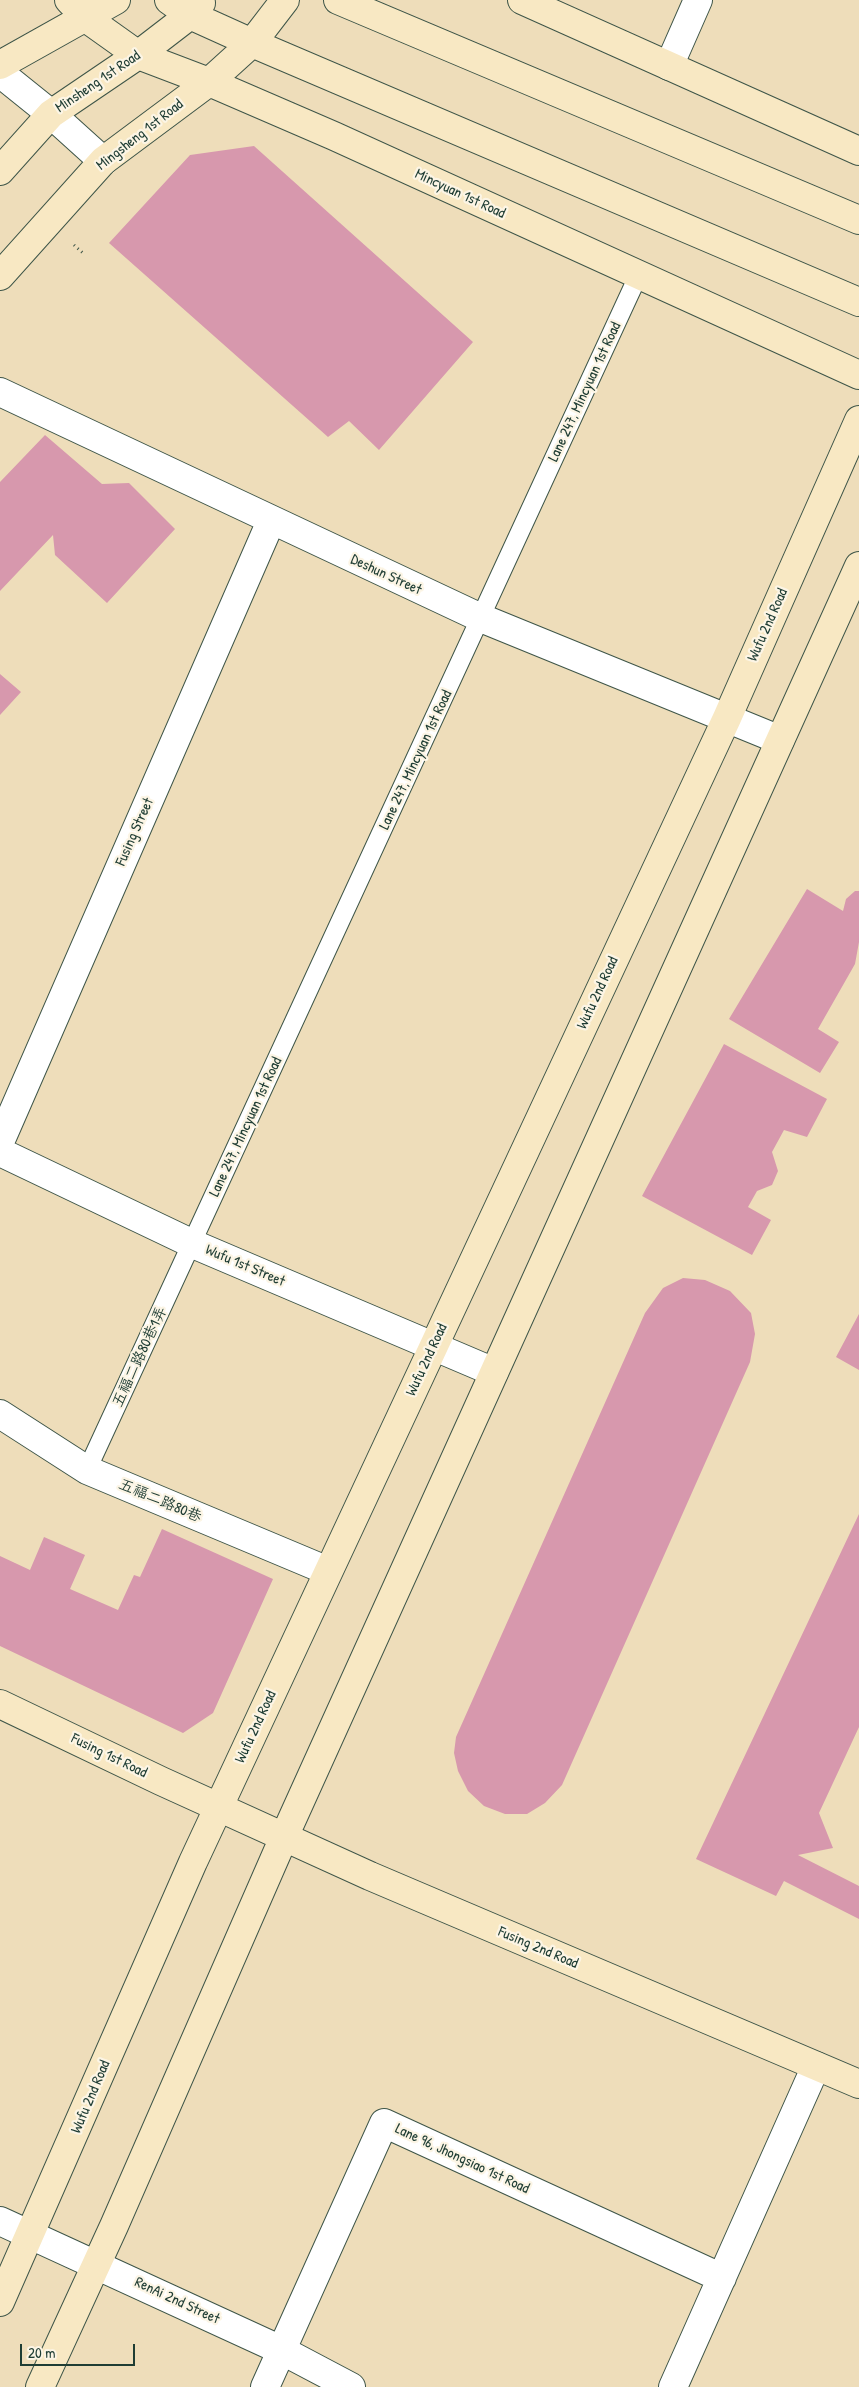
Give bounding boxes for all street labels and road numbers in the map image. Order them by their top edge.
street label: Minsheng 1st Road [52,47,144,117]
street label: Mingsheng 1st Road [93,96,187,174]
street label: Mincyuan 1st Road [412,165,508,223]
street label: Lane 247, Mincyuan 1st Road [545,319,625,465]
street label: Deshun Street [348,551,424,599]
street label: Wufu 2nd Road [744,586,792,664]
street label: Lane 247, Mincyuan 1st Road [376,687,456,833]
street label: Fusing Street [112,795,158,869]
street label: Wufu 2nd Road [573,954,623,1032]
street label: Lane 247, Mincyuan 1st Road [206,1054,286,1200]
street label: Wufu 1st Street [202,1241,288,1291]
street label: 五福二路80巷1弄 [109,1304,171,1410]
street label: Wufu 2nd Road [402,1321,452,1399]
street label: 五福二路80巷 [116,1475,204,1527]
street label: Wufu 2nd Road [231,1688,281,1766]
street label: Fusing 1st Road [68,1730,150,1782]
street label: Fusing 2nd Road [495,1923,581,1973]
street label: Wufu 2nd Road [68,2058,114,2136]
street label: Lane 96, Jhongsiao 1st Road [392,2120,532,2198]
street label: RenAi 2nd Street [132,2273,222,2329]

